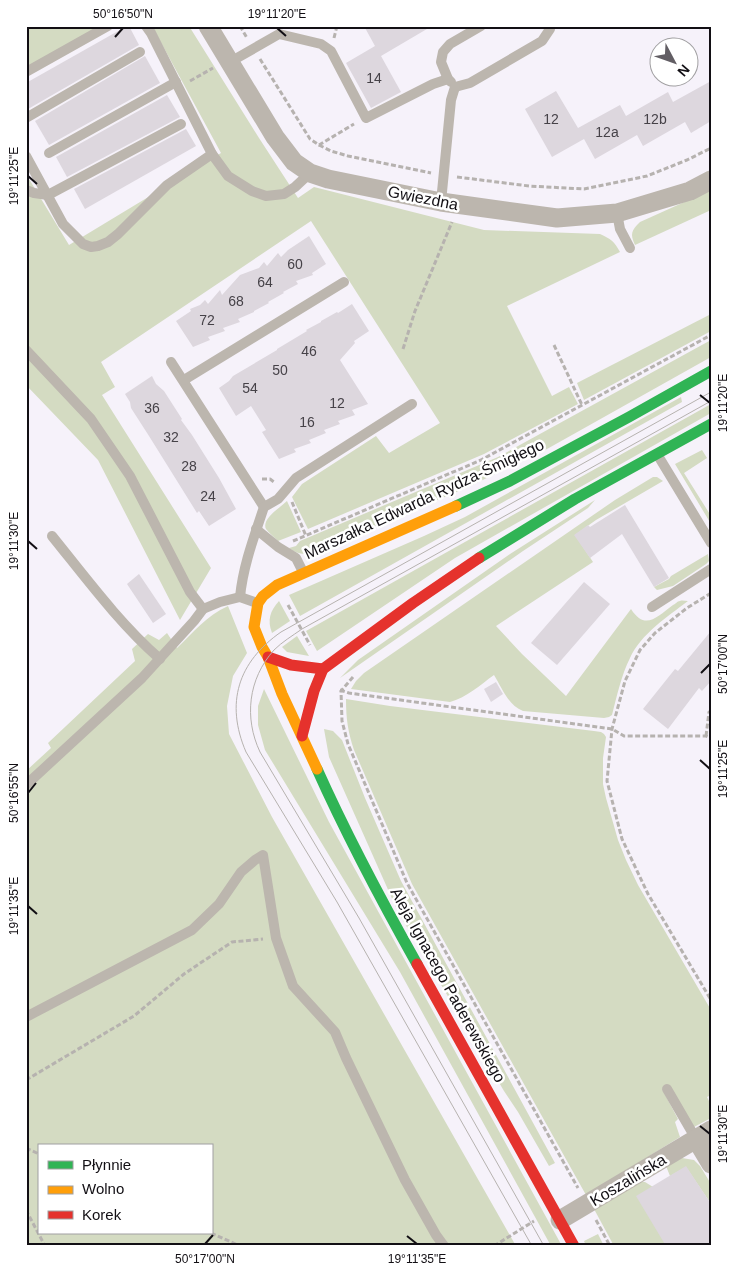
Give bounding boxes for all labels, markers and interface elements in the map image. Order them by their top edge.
text: 50°16'50"N [93,7,153,21]
text: 19°11'20"E [248,7,306,21]
north arrow [650,38,700,88]
text: N [674,61,693,80]
house number: 14 [366,70,382,86]
house number: 12 [543,111,559,127]
house number: 12b [643,111,667,127]
house number: 12a [595,124,619,140]
text: 19°11'25"E [7,147,21,205]
street label: Gwiezdna [386,183,460,213]
house number: 60 [287,256,303,272]
house number: 64 [257,274,273,290]
house number: 68 [228,293,244,309]
house number: 72 [199,312,215,328]
house number: 46 [301,343,317,359]
house number: 50 [272,362,288,378]
text: 19°11'20"E [716,374,730,432]
house number: 54 [242,380,258,396]
house number: 12 [329,395,345,411]
house number: 36 [144,400,160,416]
house number: 16 [299,414,315,430]
house number: 32 [163,429,179,445]
street label: Marszałka Edwarda Rydza-Śmigłego [301,435,547,562]
house number: 28 [181,458,197,474]
house number: 24 [200,488,216,504]
text: 19°11'30"E [7,512,21,570]
text: 50°17'00"N [716,634,730,694]
text: 19°11'25"E [716,740,730,798]
text: 50°16'55"N [7,763,21,823]
text: 19°11'35"E [7,877,21,935]
street label: Aleja Ignacego Paderewskiego [387,885,509,1085]
text: 19°11'30"E [716,1105,730,1163]
legend [38,1144,212,1234]
street label: Koszalińska [587,1151,669,1209]
text: Płynnie [82,1156,131,1173]
text: Wolno [82,1180,124,1197]
text: Korek [82,1206,122,1223]
text: 50°17'00"N [175,1252,235,1266]
text: 19°11'35"E [388,1252,446,1266]

